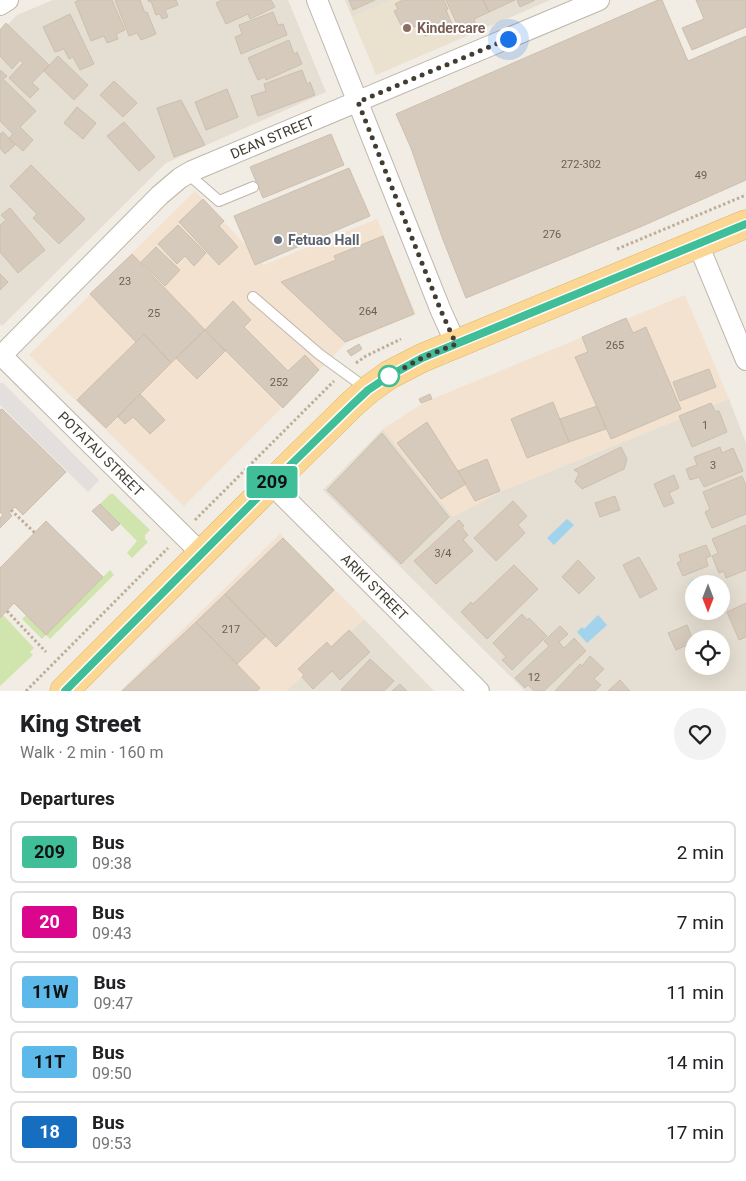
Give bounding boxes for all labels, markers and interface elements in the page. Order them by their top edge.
place label: Kindercare [417,20,486,36]
marker: Kindercare [401,22,413,34]
your location [496,27,521,52]
street label: DEAN STREET [228,112,317,162]
house number: 272-302 [561,158,601,171]
house number: 49 [695,169,707,182]
house number: 276 [543,228,561,241]
place label: Fetuao Hall [288,232,359,248]
marker: Fetuao Hall [272,234,284,246]
house number: 23 [119,275,131,288]
house number: 264 [359,305,377,318]
house number: 25 [148,307,160,320]
house number: 265 [606,339,624,352]
unlabelled marker [378,365,400,387]
house number: 252 [270,376,288,389]
street label: POTATAU STREET [55,408,147,500]
house number: 1 [702,419,708,432]
house number: 3 [710,459,716,472]
line badge: 209 [243,466,301,498]
text: 209 [257,471,287,492]
house number: 3/4 [435,547,451,560]
street label: ARIKI STREET [338,550,412,624]
north arrow [685,575,730,620]
map controls [685,575,730,675]
house number: 217 [222,623,240,636]
button: locate [685,630,730,675]
house number: 12 [528,671,540,684]
button: heart [674,708,726,760]
text: King Street [20,710,141,738]
text: Walk · 2 min · 160 m [20,743,164,762]
text: Departures [20,787,115,810]
text: Bus [92,831,125,854]
text: 209 [34,841,65,862]
text: 2 min [677,841,724,864]
text: 09:38 [92,854,132,873]
text: Bus [92,901,125,924]
text: 20 [39,911,60,932]
text: 7 min [677,911,724,934]
text: 09:43 [92,924,132,943]
text: Bus [93,971,126,994]
text: 11W [32,981,68,1002]
text: 11 min [666,981,724,1004]
text: 09:47 [93,994,133,1013]
text: Bus [92,1041,125,1064]
text: 11T [34,1051,65,1072]
text: 14 min [666,1051,724,1074]
text: 09:50 [92,1064,132,1083]
text: Bus [92,1111,125,1134]
text: 18 [39,1121,60,1142]
text: 17 min [666,1121,724,1144]
text: 09:53 [92,1134,132,1153]

